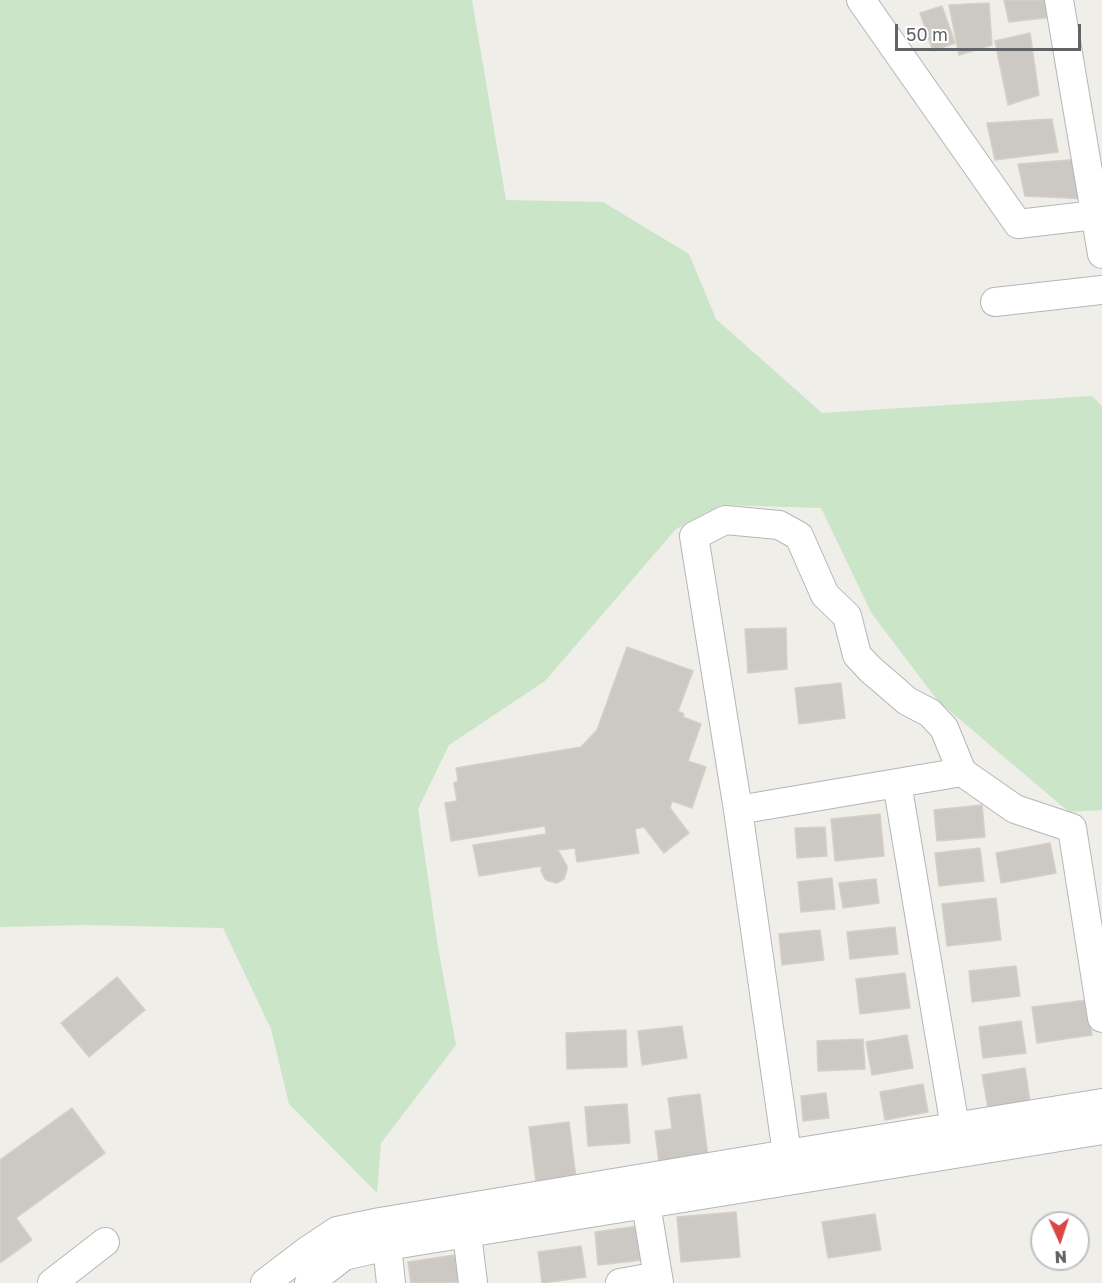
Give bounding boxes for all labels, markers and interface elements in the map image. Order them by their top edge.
scale bar [898,12,1084,50]
text: 50 m [906,23,948,45]
north arrow [1030,1211,1090,1271]
text: N [1054,1247,1067,1267]

